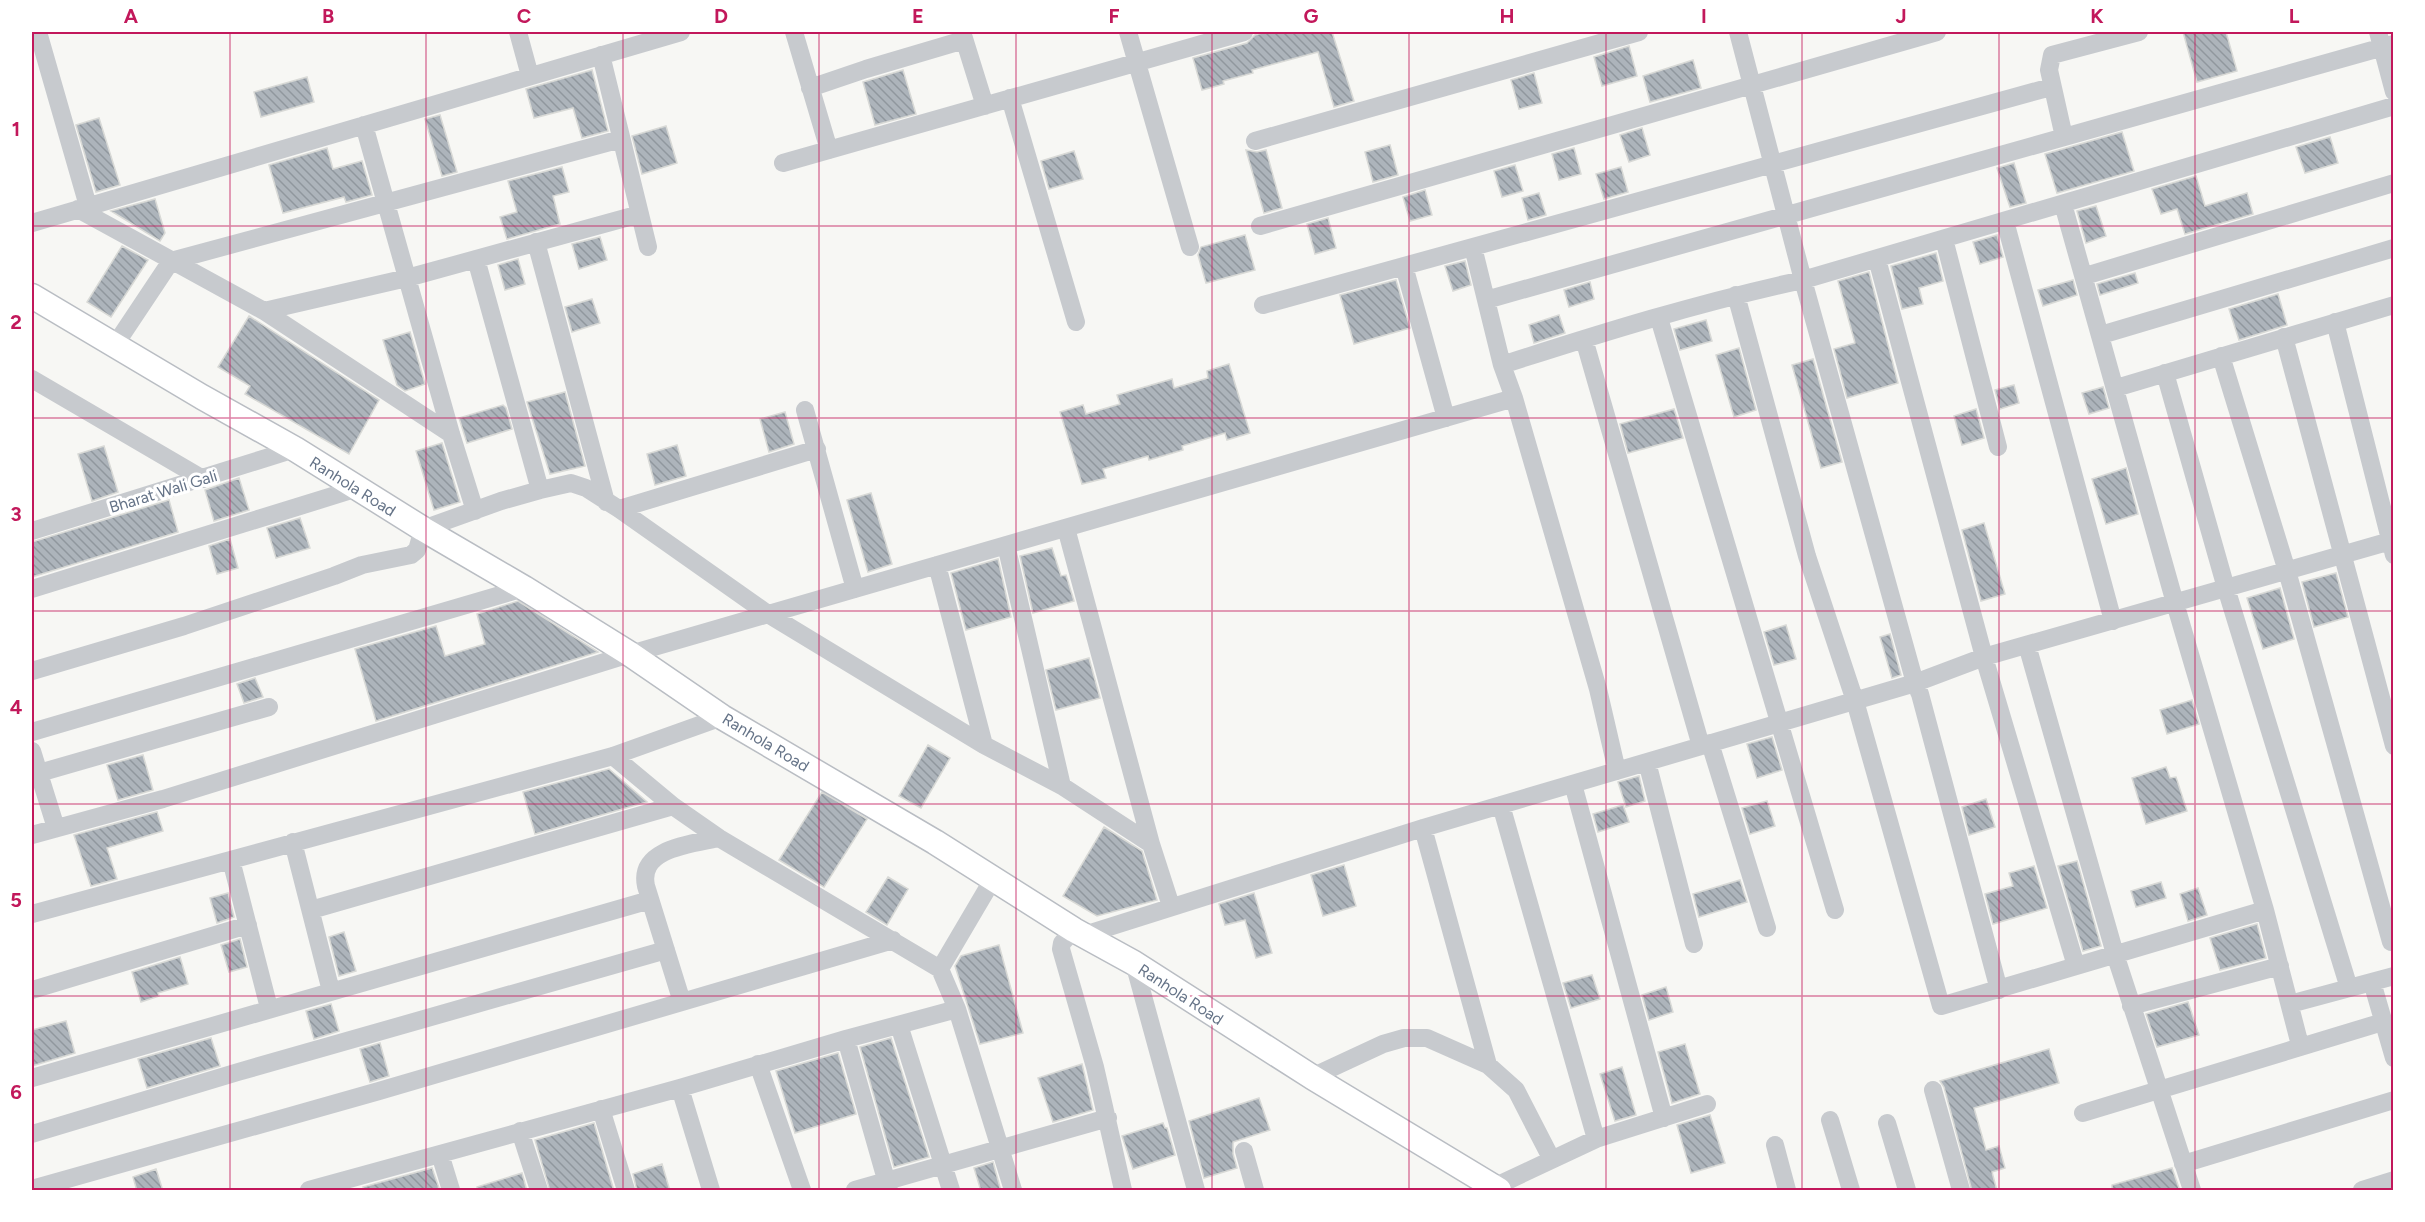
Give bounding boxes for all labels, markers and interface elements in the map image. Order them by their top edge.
text: A [124,4,139,28]
text: B [322,4,334,28]
text: C [517,4,531,28]
text: D [714,4,728,28]
text: E [912,4,924,28]
text: F [1108,4,1120,28]
text: G [1304,4,1319,28]
text: H [1500,4,1515,28]
text: I [1701,4,1707,28]
text: J [1895,4,1907,28]
text: K [2090,4,2104,28]
text: L [2289,4,2300,28]
text: 1 [12,117,20,141]
text: 2 [10,310,22,334]
street label: Ranhola Road [306,452,399,520]
street label: Bharat Wali Gali [107,466,219,517]
text: 3 [10,502,22,526]
text: 4 [10,695,23,719]
street label: Ranhola Road [719,709,813,776]
text: 5 [10,888,22,912]
street label: Ranhola Road [1135,960,1227,1029]
text: 6 [10,1080,22,1104]

